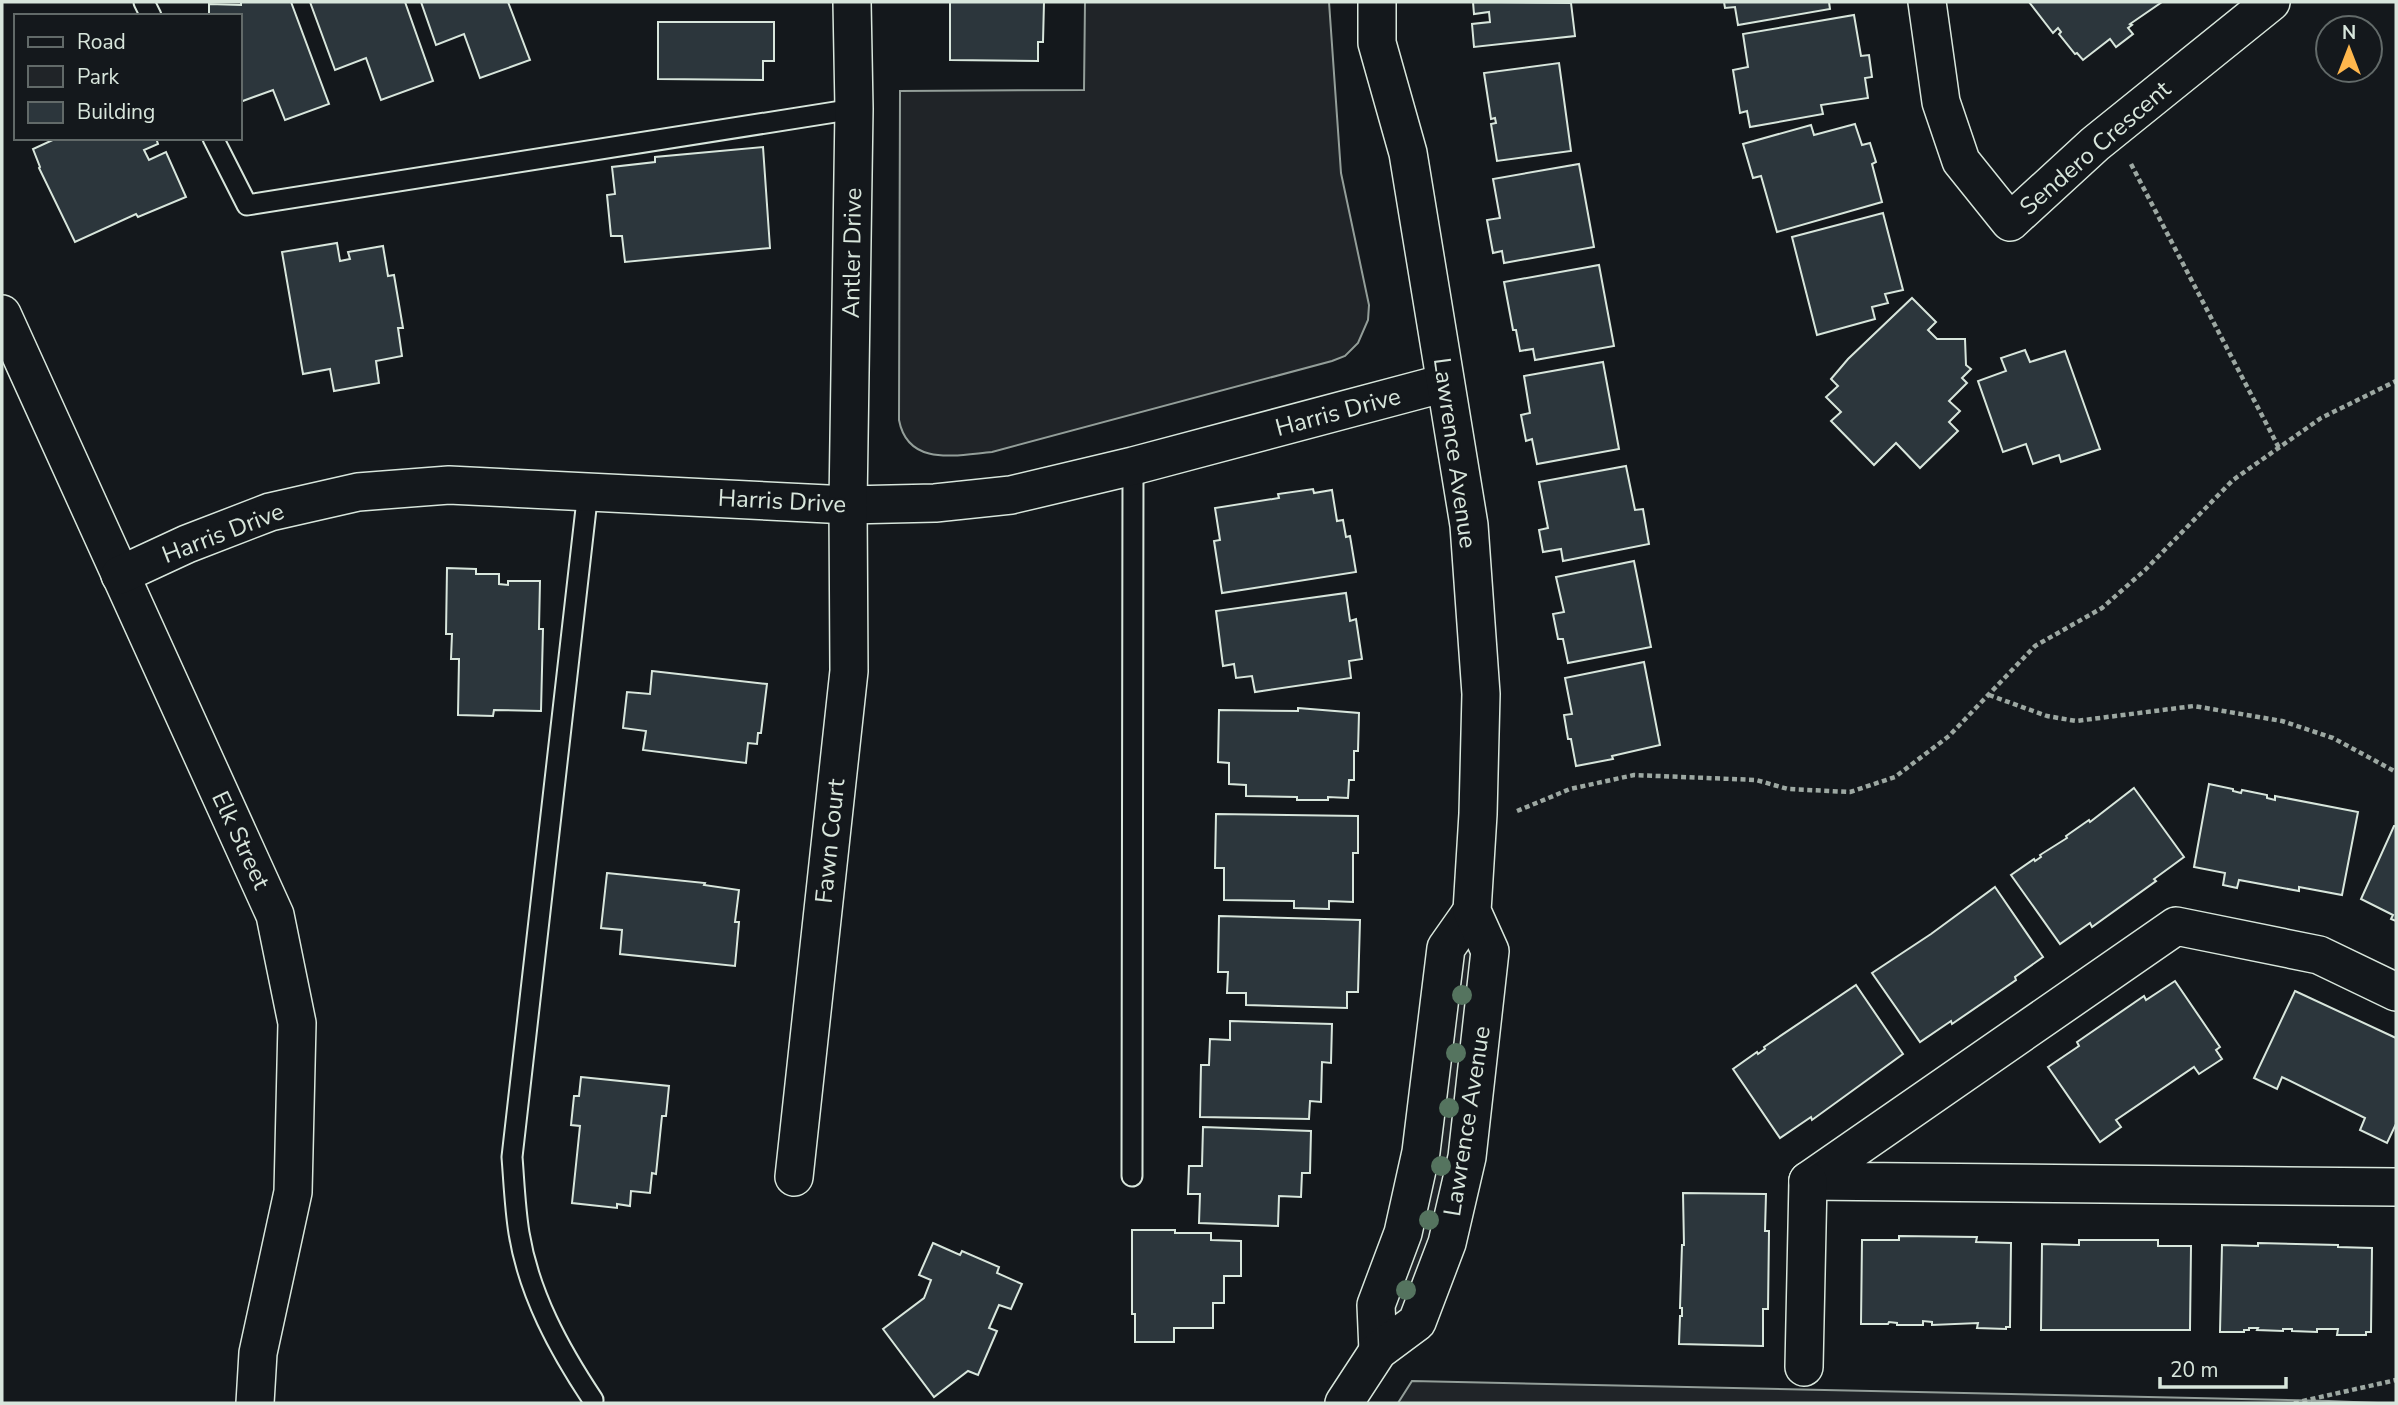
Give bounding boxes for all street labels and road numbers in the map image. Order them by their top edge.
street label: Sendero Crescent [2013,73,2178,223]
street label: Antler Drive [835,187,869,319]
street label: Lawrence Avenue [1426,356,1484,550]
street label: Harris Drive [1272,380,1404,444]
street label: Harris Drive [717,482,847,520]
street label: Harris Drive [157,495,289,571]
street label: Fawn Court [808,777,853,905]
street label: Elk Street [204,786,278,895]
street label: Lawrence Avenue [1436,1024,1498,1218]

